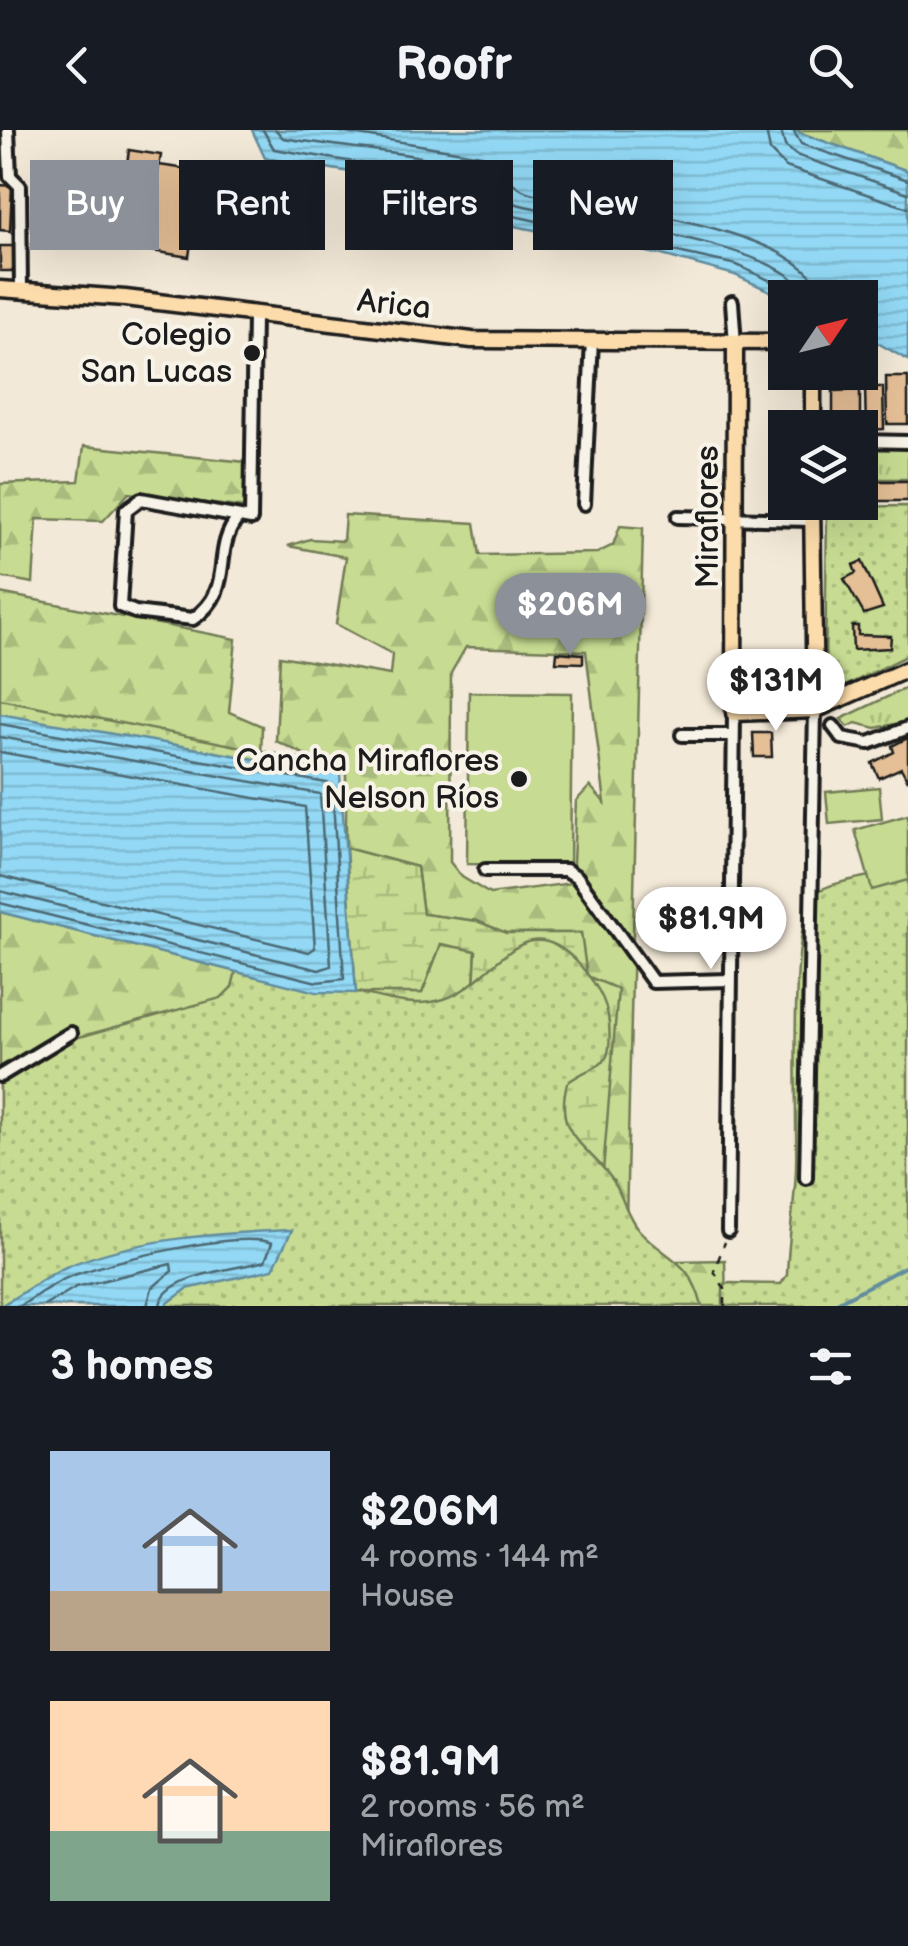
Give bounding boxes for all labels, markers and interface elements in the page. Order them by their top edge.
icon: back [50,38,105,93]
text: Roofr [396,38,512,93]
icon: search [803,38,858,93]
chip: Buy [30,160,159,250]
chip: Rent [179,160,325,250]
chip: Filters [345,160,513,250]
chip: New [533,160,673,250]
north arrow [768,280,878,390]
map controls [768,280,878,520]
street label: Arica [355,282,433,328]
place label: Colegio San Lucas [81,316,232,392]
marker: Colegio San Lucas [241,342,263,364]
button: layers [768,410,878,520]
street label: Miraflores [689,445,728,589]
pin: $206M [500,573,640,658]
text: $206M [517,586,623,625]
pin: $131M [706,649,846,734]
text: $131M [729,662,823,701]
place label: Cancha Miraflores Nelson Ríos [236,742,499,818]
marker: Cancha Miraflores Nelson Ríos [508,768,530,790]
pin: $81.9M [630,887,792,972]
text: $81.9M [657,900,765,939]
icon: filters [803,1339,858,1394]
text: 3 homes [50,1341,213,1392]
text: $206M [360,1487,500,1538]
icon: home [130,1491,250,1611]
text: 4 rooms · 144 m² [360,1538,599,1577]
text: House [360,1577,454,1616]
text: $81.9M [360,1737,501,1788]
icon: home [130,1741,250,1861]
text: 2 rooms · 56 m² [360,1788,585,1827]
text: Miraflores [360,1827,503,1866]

